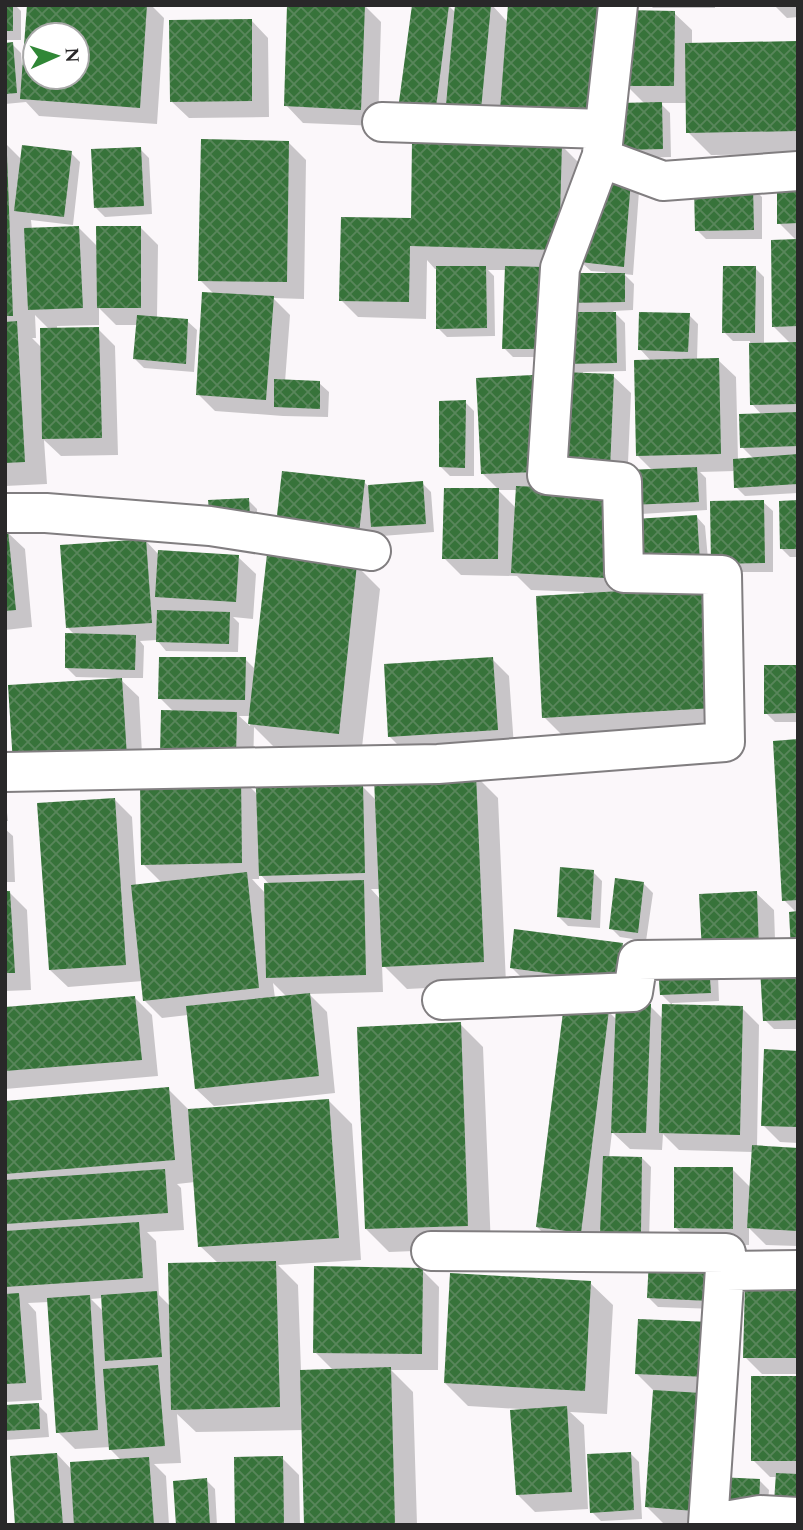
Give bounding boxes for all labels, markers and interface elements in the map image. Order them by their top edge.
north arrow [21,21,91,91]
text: N [57,47,86,64]

